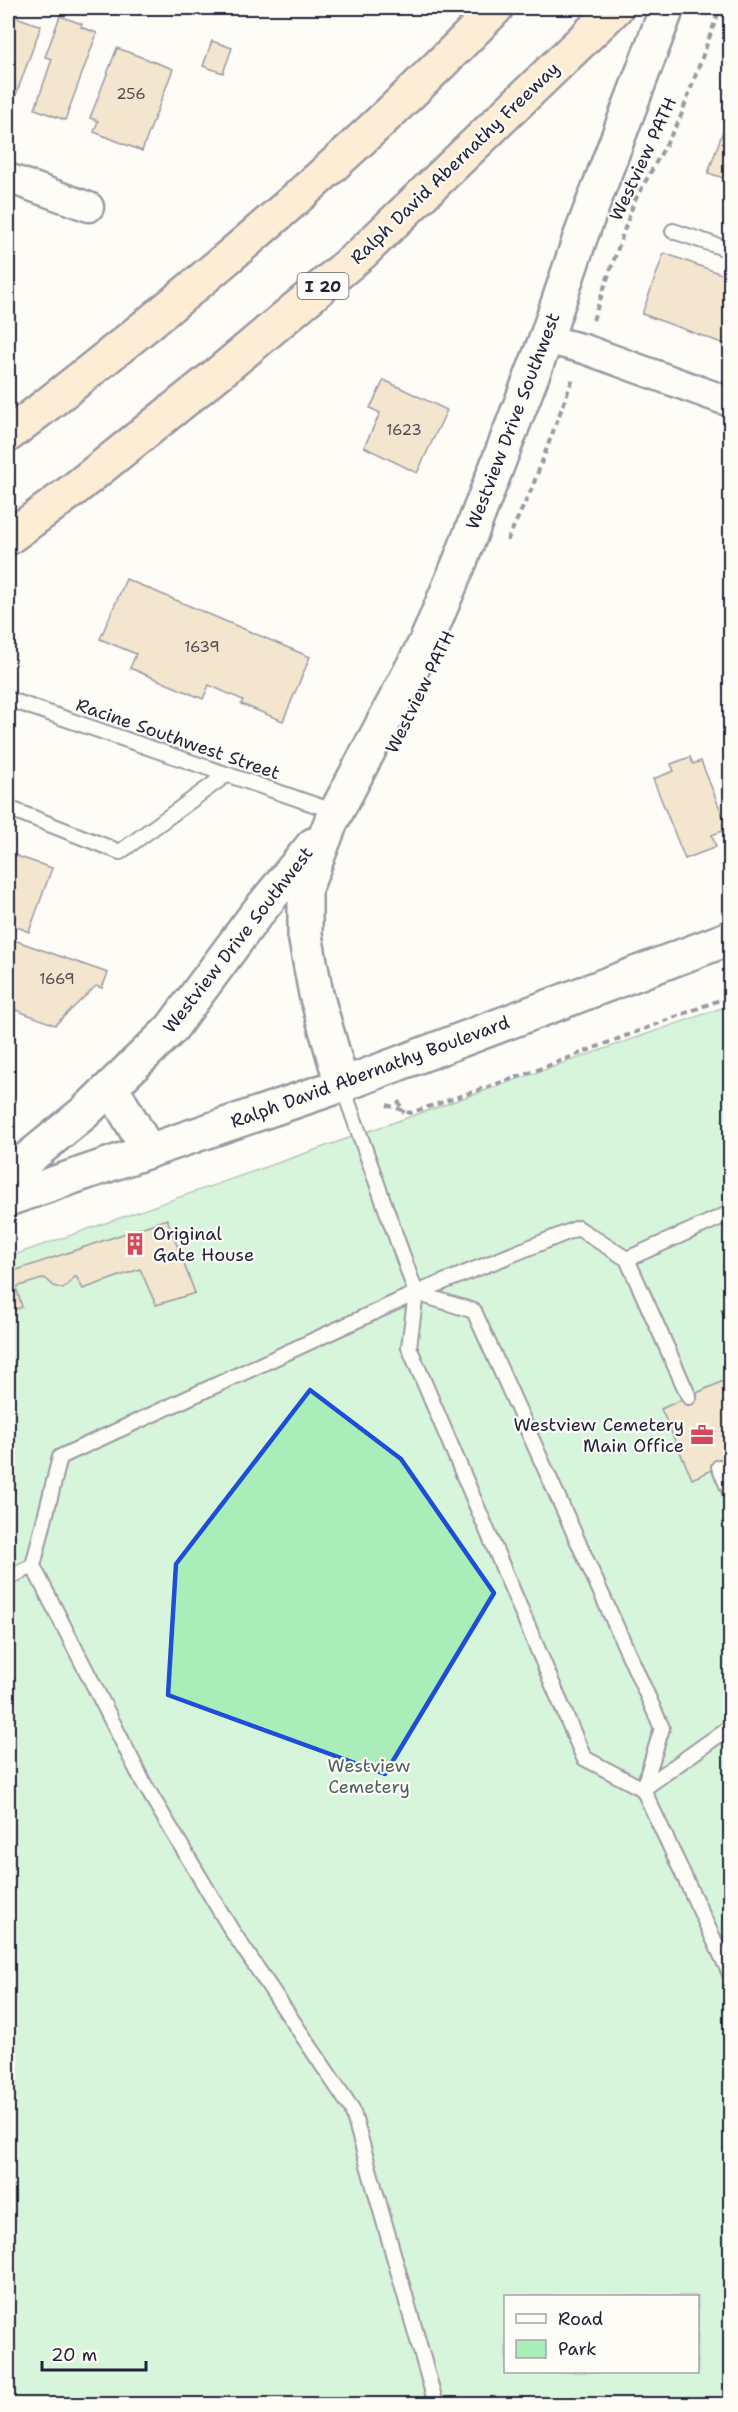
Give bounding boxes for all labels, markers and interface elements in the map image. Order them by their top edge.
street label: Ralph David Abernathy Freeway [345,57,565,269]
house number: 256 [116,84,146,104]
street label: Westview PATH [604,93,682,225]
road number: I 20 [298,273,348,299]
street label: Westview Drive Southwest [461,309,566,533]
house number: 1623 [386,420,422,440]
street label: Westview PATH [380,627,460,757]
house number: 1639 [184,637,220,657]
street label: Racine Southwest Street [73,693,283,785]
street label: Westview Drive Southwest [158,842,318,1038]
house number: 1669 [39,969,75,989]
street label: Ralph David Abernathy Boulevard [227,1010,513,1134]
place label: Original Gate House [153,1222,254,1267]
building icon: Original Gate House [122,1231,148,1257]
place label: Westview Cemetery Main Office [514,1413,684,1458]
office icon: Westview Cemetery Main Office [689,1422,715,1448]
park label: Westview Cemetery [328,1754,411,1799]
legend [504,2295,699,2373]
text: Road [558,2307,603,2331]
scale bar [42,2334,146,2372]
text: Park [558,2337,597,2361]
text: 20 m [51,2343,97,2367]

